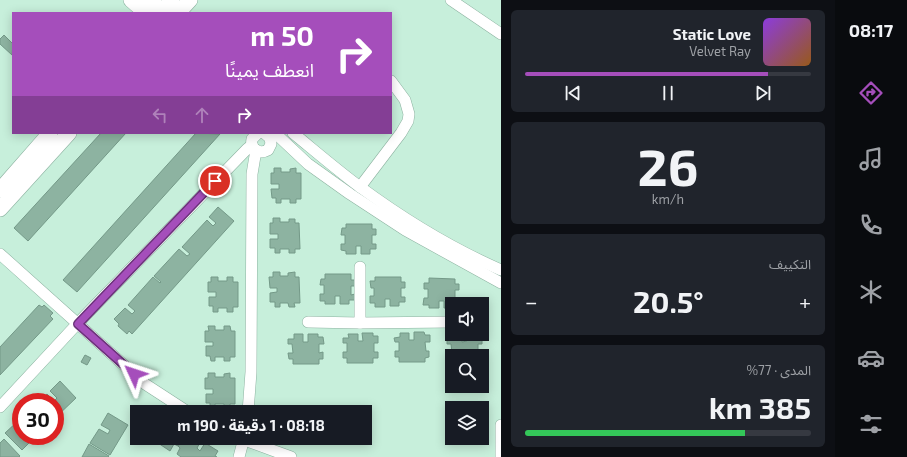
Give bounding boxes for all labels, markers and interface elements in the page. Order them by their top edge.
text: 50 m [250,18,314,52]
text: 08:17 [849,19,893,41]
text: Static Love [673,25,751,43]
icon: right [328,28,380,80]
text: Velvet Ray [689,43,751,59]
text: انعطف يمينًا [225,59,314,81]
icon: directions [857,79,885,107]
icon: previous [562,82,584,104]
icon: pause [657,82,679,104]
icon: next [752,82,774,104]
icon: left [149,104,171,126]
icon: ahead [191,104,213,126]
icon: right [233,104,255,126]
text: 26 [638,134,698,196]
icon: music [857,145,885,173]
pin [198,164,232,198]
icon: arrive [204,170,226,192]
text: km/h [652,191,684,207]
icon: phone [857,211,885,239]
text: التكييف [769,256,811,272]
icon: climate [857,278,885,306]
text: 20.5° [633,283,704,319]
text: − [525,288,538,314]
text: + [799,288,811,314]
map controls [445,297,489,445]
button: sound [445,297,489,341]
icon: car [857,344,885,372]
button: search [445,349,489,393]
position arrow [113,353,155,395]
text: المدى · 77% [746,362,811,378]
text: 385 km [709,389,811,425]
speed limit sign: 30 [12,393,64,445]
button: layers [445,401,489,445]
icon: filters [857,410,885,438]
text: 08:18 · 1 دقيقة · 190 m [177,416,325,434]

